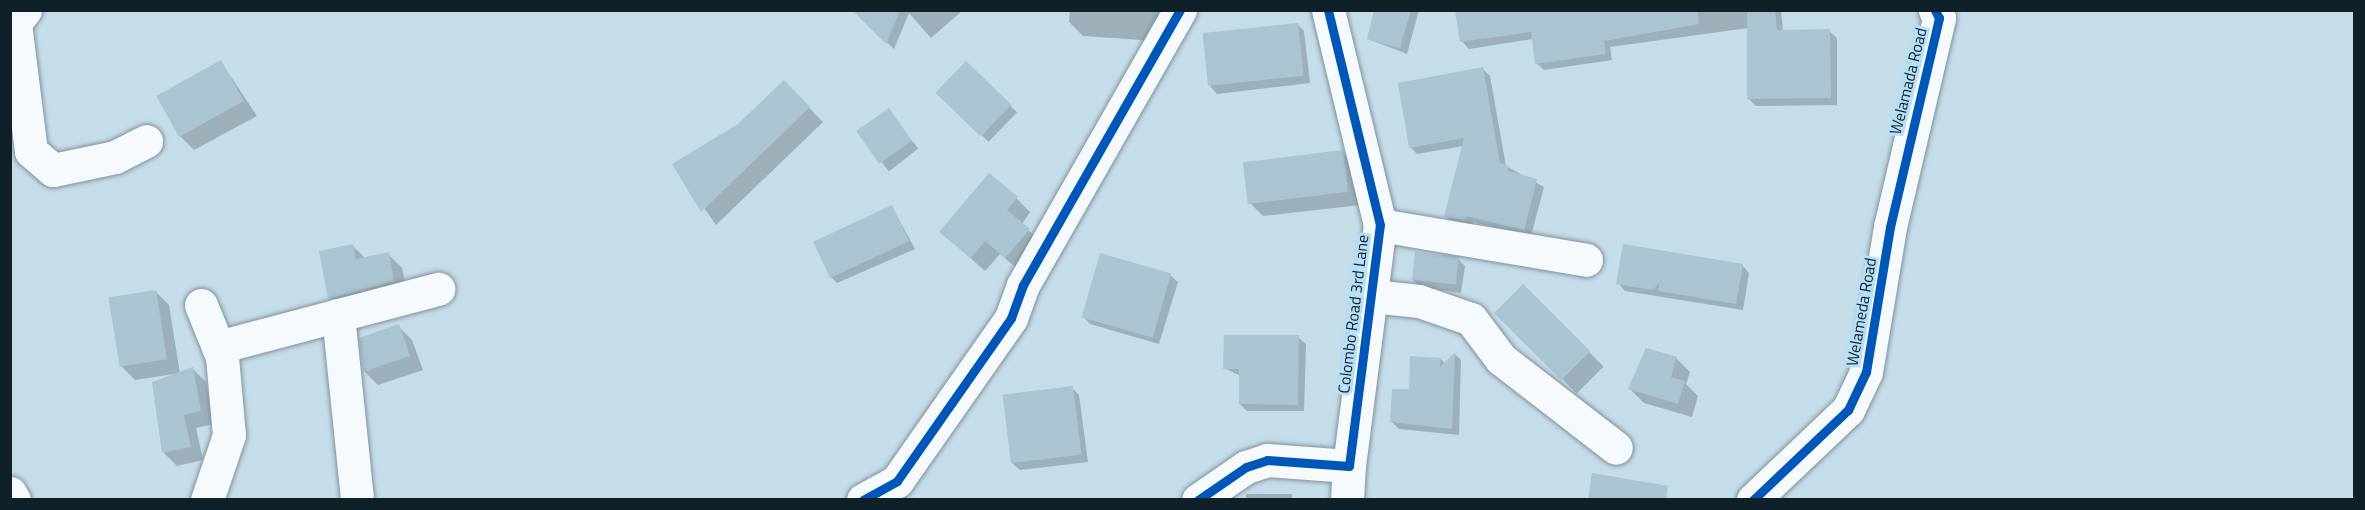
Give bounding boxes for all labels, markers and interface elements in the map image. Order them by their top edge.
street label: Welamada Road [1885,25,1931,137]
street label: Colombo Road 3rd Lane [1334,234,1372,394]
street label: Welameda Road [1842,256,1880,368]

